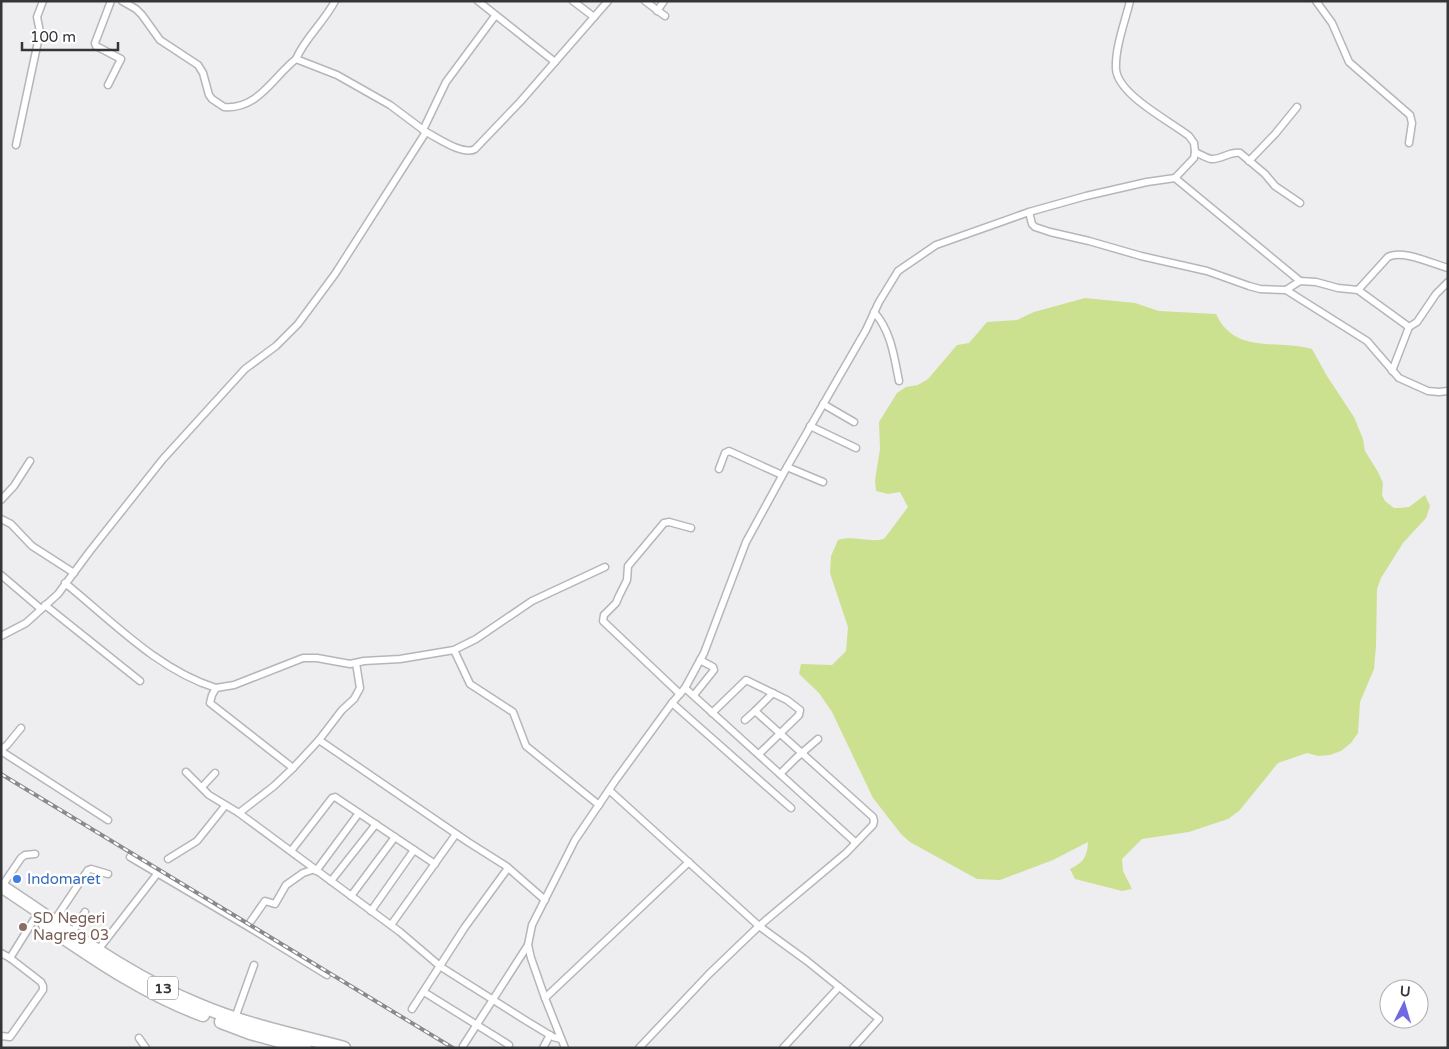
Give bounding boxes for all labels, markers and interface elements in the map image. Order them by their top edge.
scale bar [22,20,119,52]
text: 100 m [30,28,76,46]
place label: Indomaret [27,870,101,888]
marker: Indomaret [11,873,23,885]
place label: SD Negeri Nagreg 03 [33,909,109,944]
marker: SD Negeri Nagreg 03 [17,921,29,933]
road number: 13 [148,976,178,1000]
north arrow [1379,979,1429,1029]
text: U [1399,983,1411,1000]

